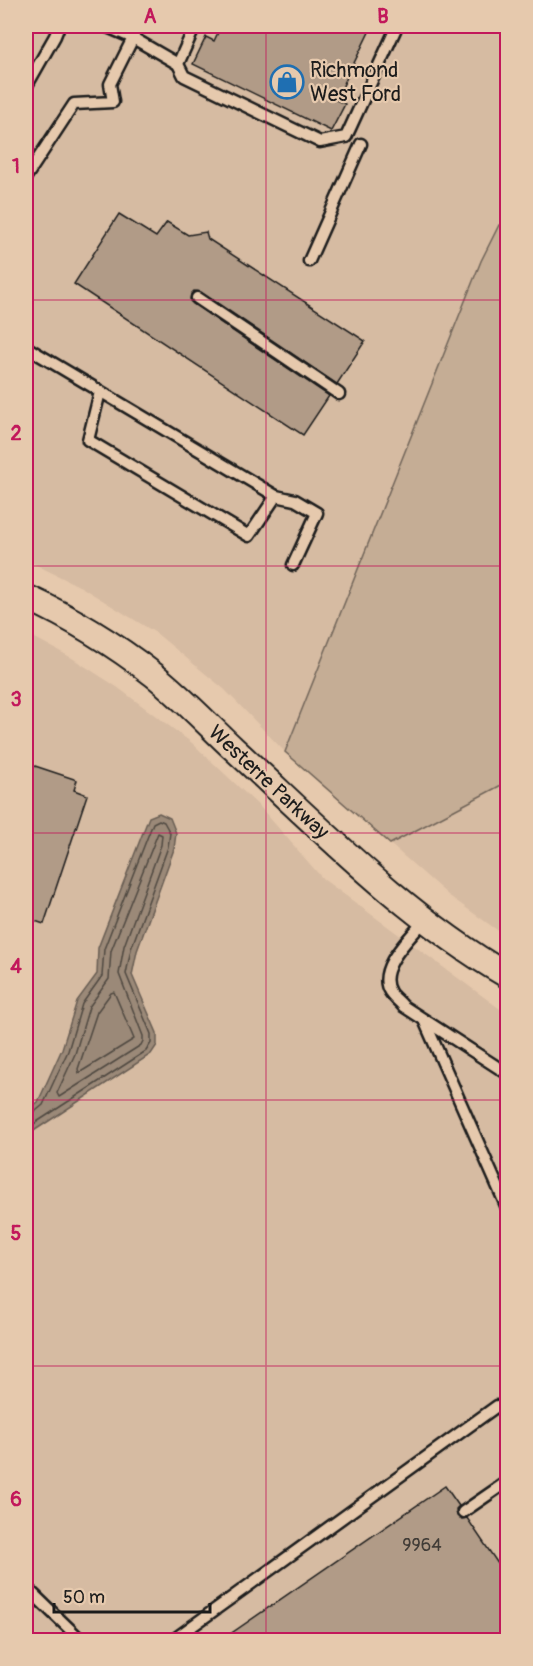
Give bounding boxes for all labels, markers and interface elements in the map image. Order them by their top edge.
text: A [144,4,157,29]
text: B [377,4,389,29]
place label: Richmond West Ford [310,57,401,108]
shop icon: Richmond West Ford [269,64,305,100]
text: 1 [12,154,20,179]
text: 2 [10,421,22,446]
text: 3 [10,687,22,712]
street label: Westerre Parkway [203,719,335,845]
text: 4 [10,954,22,979]
text: 5 [11,1221,22,1246]
text: 6 [10,1487,22,1512]
house number: 9964 [402,1534,442,1557]
scale bar [54,1576,210,1614]
text: 50 m [63,1586,105,1609]

